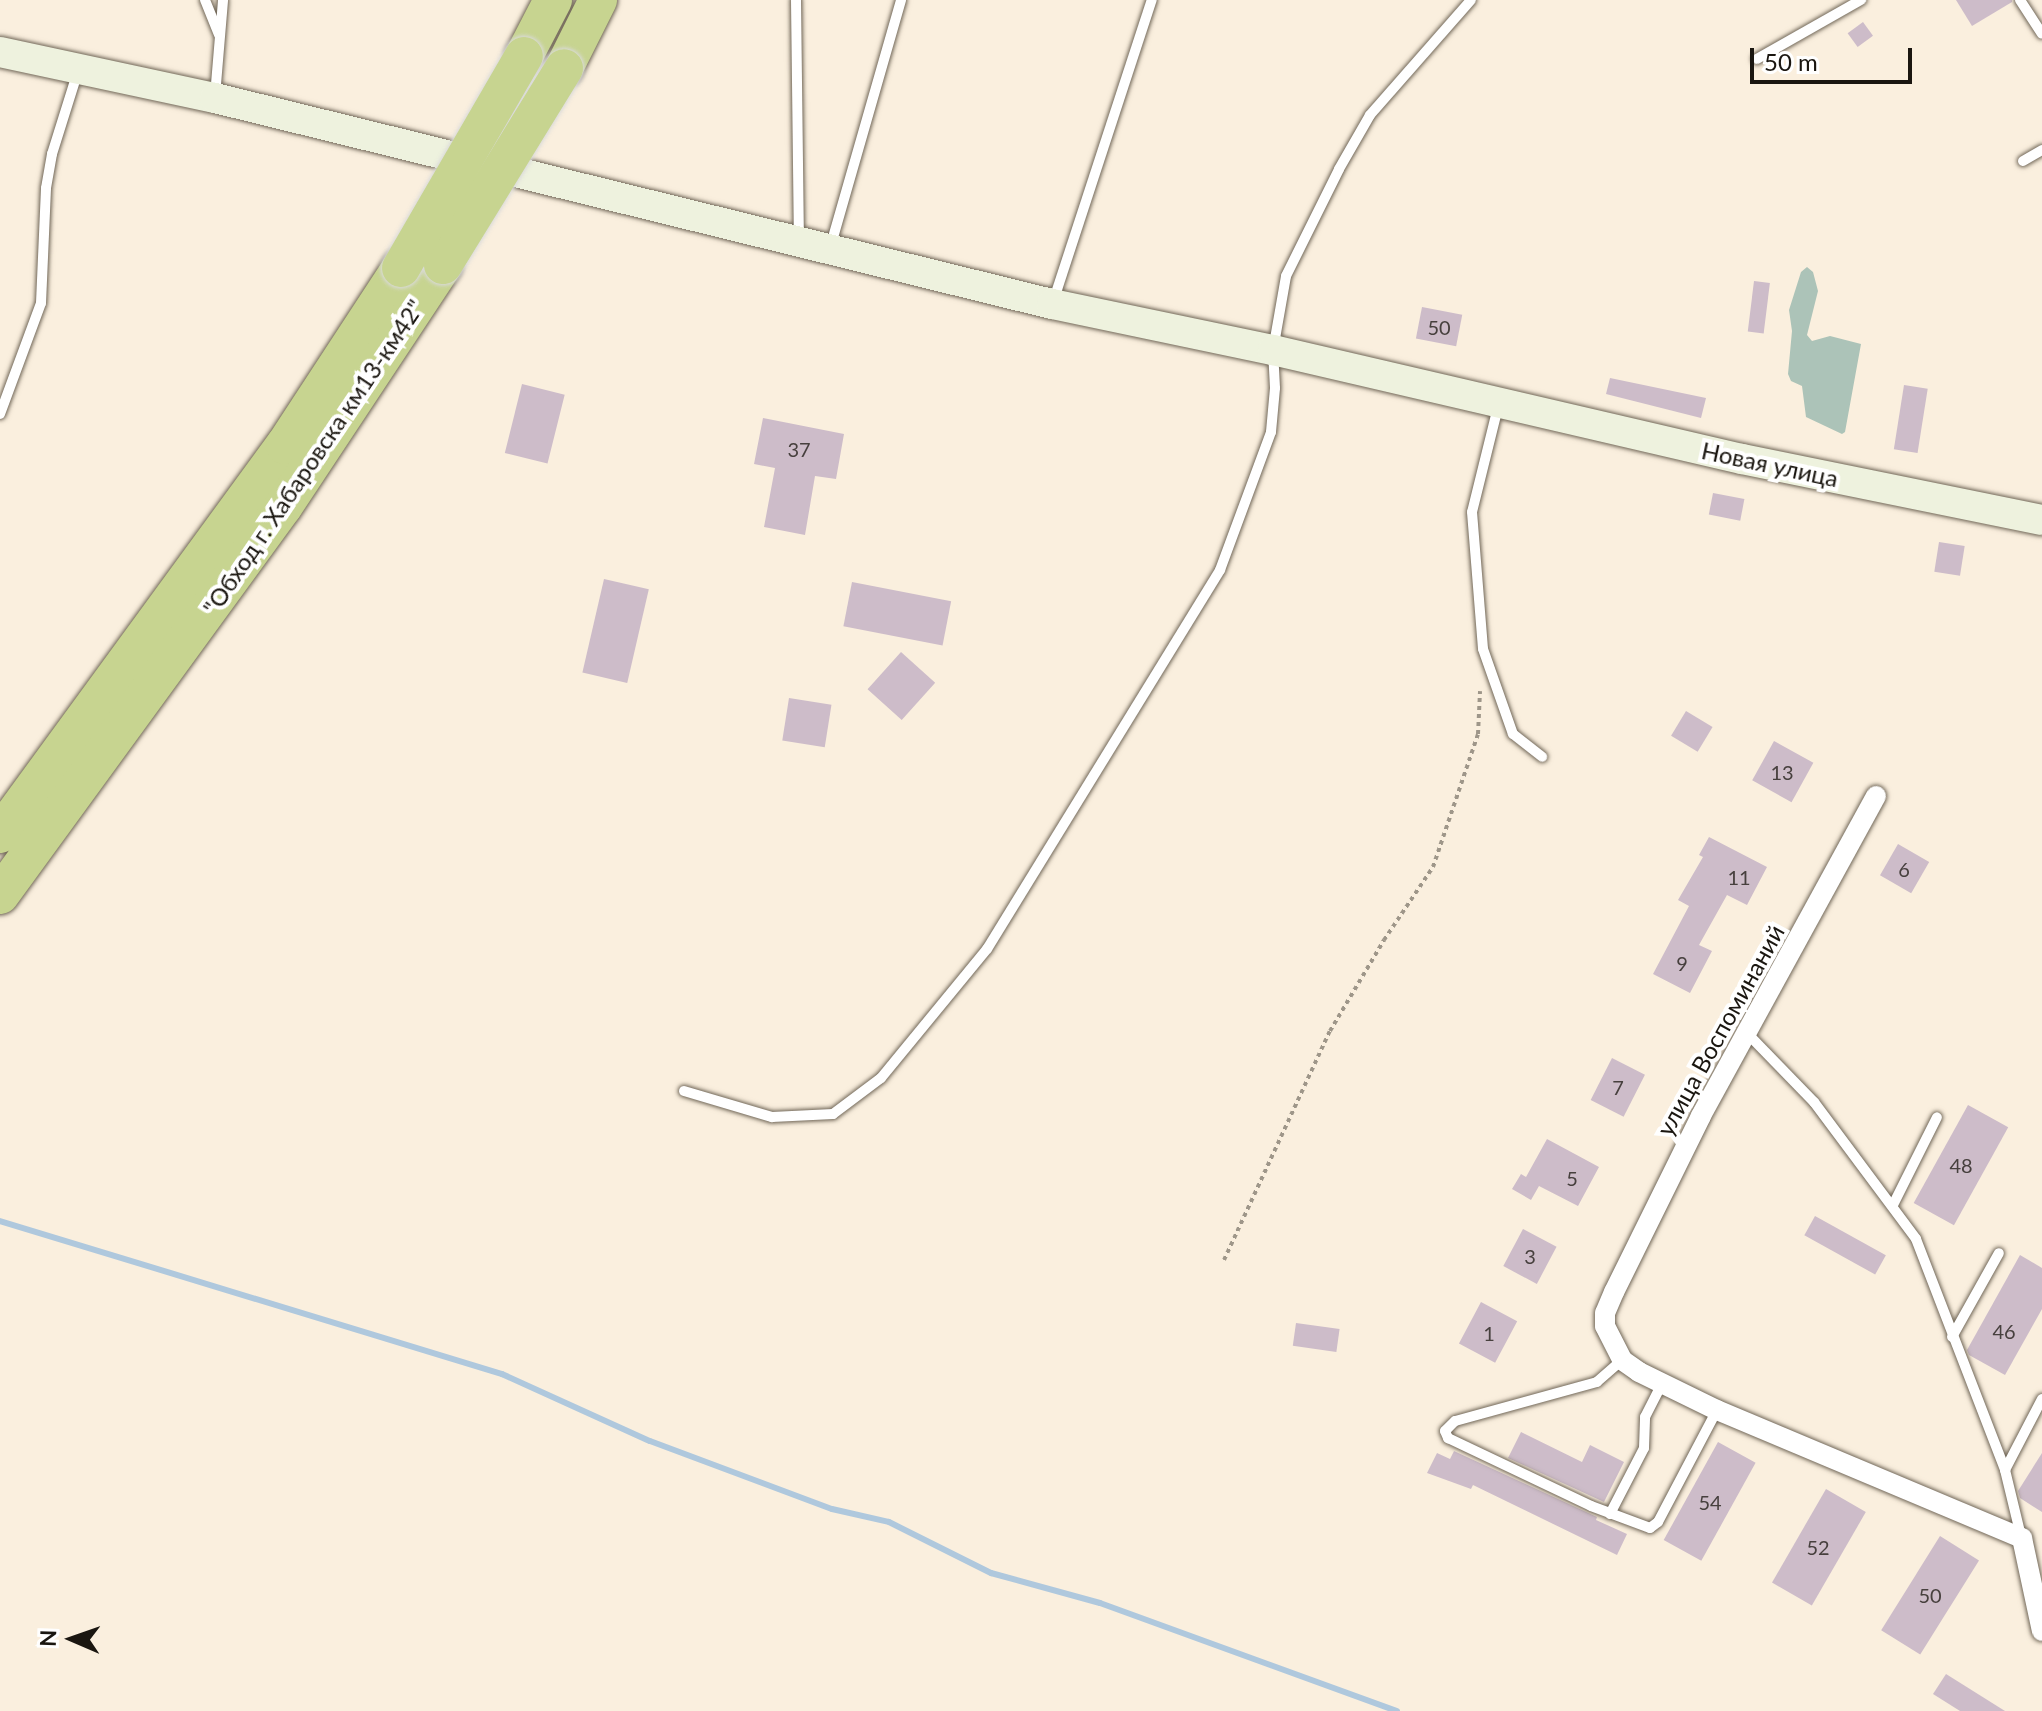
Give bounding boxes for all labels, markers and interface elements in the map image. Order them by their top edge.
scale bar [1754,32,1916,82]
text: 50 m [1764,47,1818,76]
street label: "Обход г. Хабаровска км13-км42" [197,294,429,620]
house number: 50 [1427,315,1451,339]
street label: Новая улица [1699,435,1841,493]
house number: 37 [787,437,811,461]
house number: 13 [1770,760,1794,784]
house number: 6 [1898,857,1910,881]
house number: 11 [1727,865,1751,889]
street label: улица Воспоминаний [1650,920,1790,1140]
house number: 9 [1676,951,1688,975]
house number: 7 [1612,1075,1624,1099]
house number: 48 [1949,1153,1973,1177]
house number: 5 [1566,1166,1578,1190]
house number: 3 [1524,1244,1536,1268]
house number: 46 [1992,1319,2016,1343]
house number: 1 [1483,1321,1495,1345]
house number: 54 [1698,1490,1722,1514]
house number: 52 [1806,1535,1830,1559]
house number: 50 [1918,1583,1942,1607]
north arrow [32,1599,112,1679]
text: N [34,1629,61,1647]

